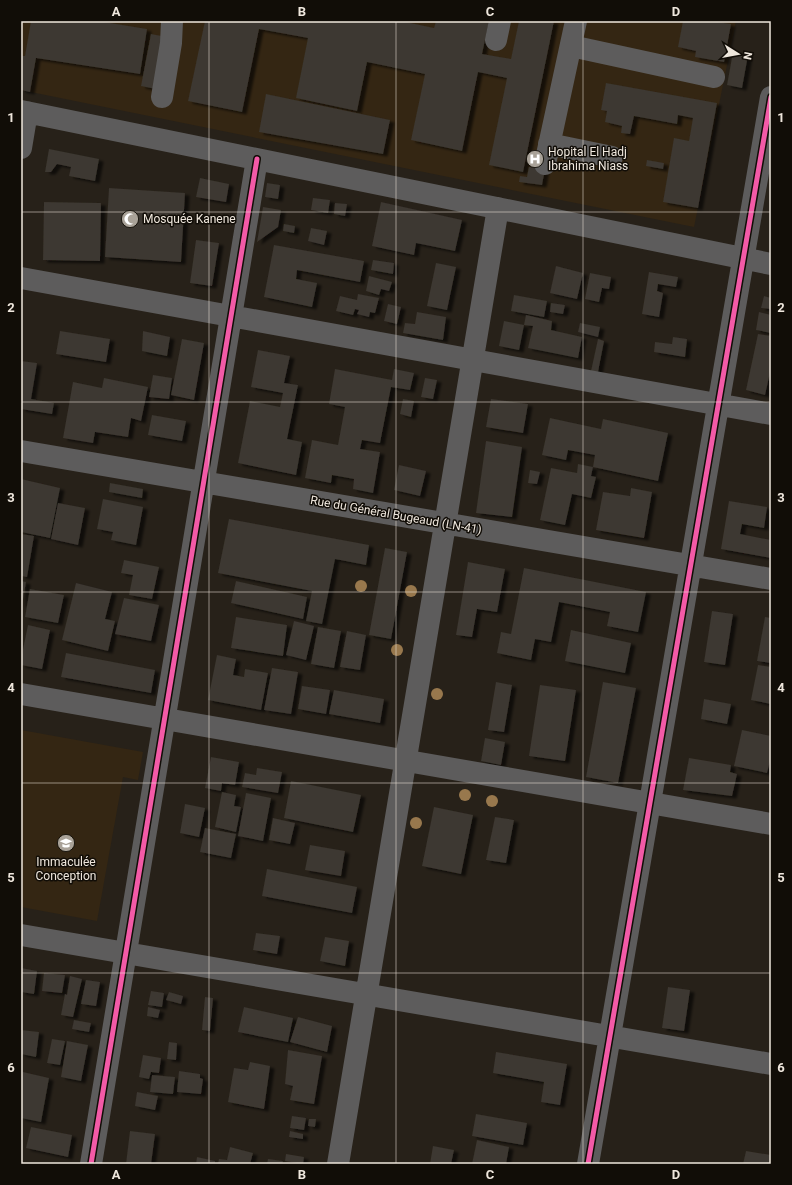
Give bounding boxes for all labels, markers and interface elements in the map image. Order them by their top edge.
text: A [112,4,121,19]
text: B [298,4,306,19]
text: C [486,4,495,19]
text: D [672,4,680,19]
north arrow [718,34,758,74]
text: N [740,51,754,61]
text: 1 [7,110,15,125]
text: 1 [777,110,785,125]
place label: Hopital El Hadj Ibrahima Niass [548,145,628,173]
hospital icon: Hopital El Hadj Ibrahima Niass [525,149,545,169]
mosque icon: Mosquée Kanene [120,209,140,229]
place label: Mosquée Kanene [143,212,236,226]
text: 2 [7,300,15,315]
text: 2 [777,300,785,315]
text: 3 [7,490,15,505]
text: 3 [777,490,785,505]
street label: Rue du Général Bugeaud (LN-41) [309,493,483,537]
text: 4 [7,680,15,695]
text: 4 [777,680,785,695]
school or university icon: Immaculée Conception [56,833,76,853]
place label: Immaculée Conception [36,855,96,883]
text: 5 [7,870,15,885]
text: 5 [777,870,785,885]
text: 6 [7,1060,15,1075]
text: 6 [777,1060,785,1075]
text: A [112,1167,121,1182]
text: B [298,1167,306,1182]
text: C [486,1167,495,1182]
text: D [672,1167,680,1182]

